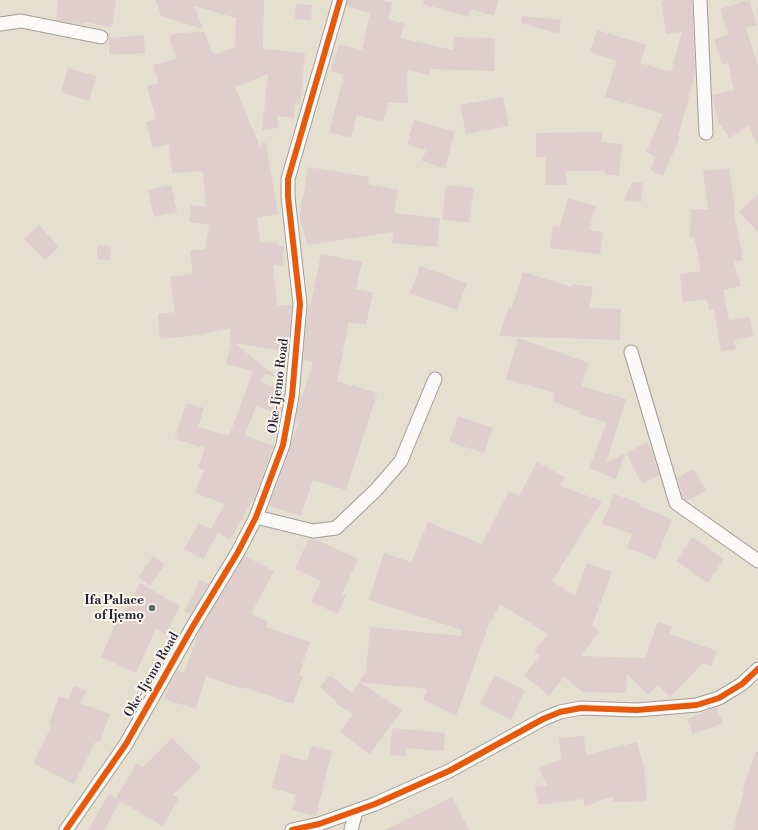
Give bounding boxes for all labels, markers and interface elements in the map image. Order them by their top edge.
street label: Oke-Ijemo Road [265,337,293,435]
place label: Ifa Palace of Ijẹmọ [85,593,144,624]
marker: Ifa Palace of Ijẹmọ [147,603,157,613]
street label: Oke-Ijemo Road [121,630,183,720]

